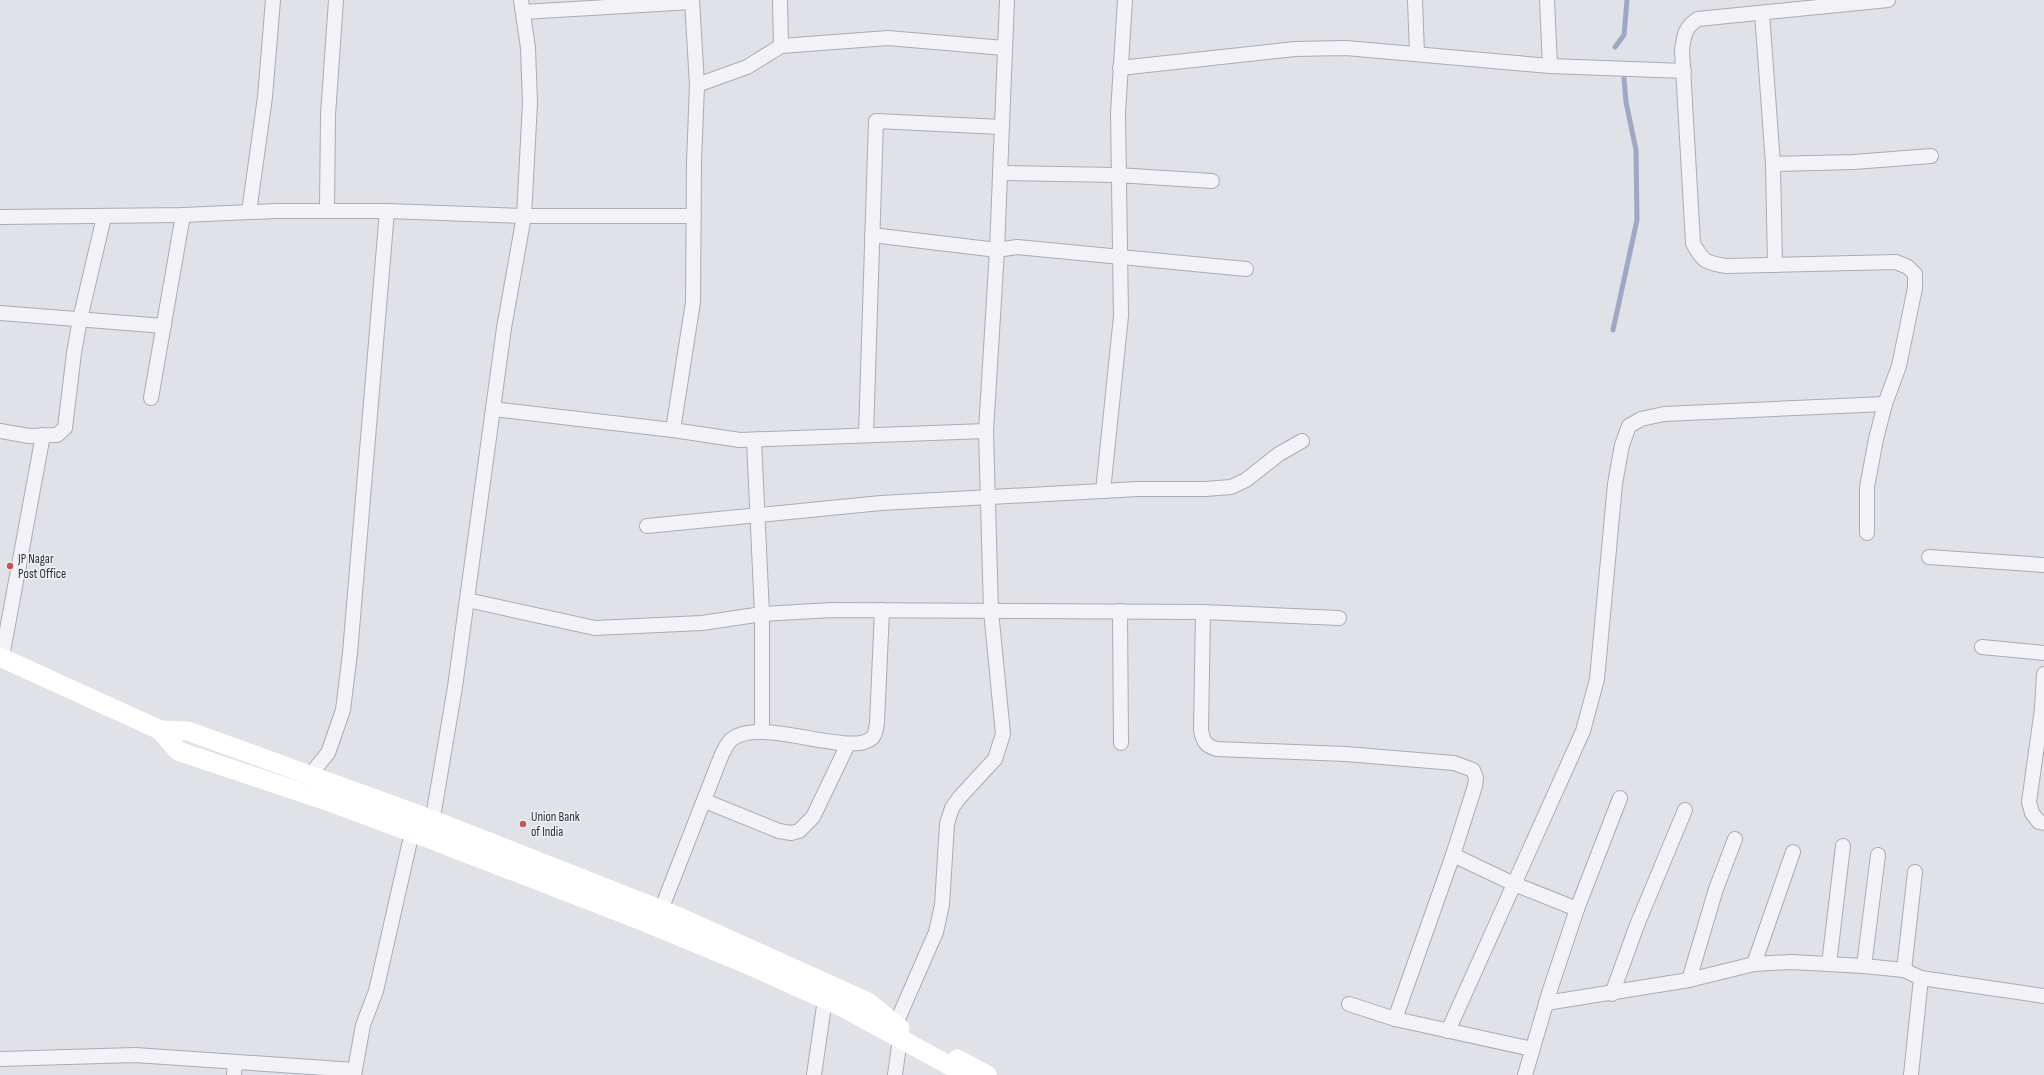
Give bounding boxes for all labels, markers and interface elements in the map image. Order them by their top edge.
place label: JP Nagar Post Office [17,551,66,582]
marker: JP Nagar Post Office [5,561,15,571]
place label: Union Bank of India [531,809,580,840]
marker: Union Bank of India [518,819,528,829]

